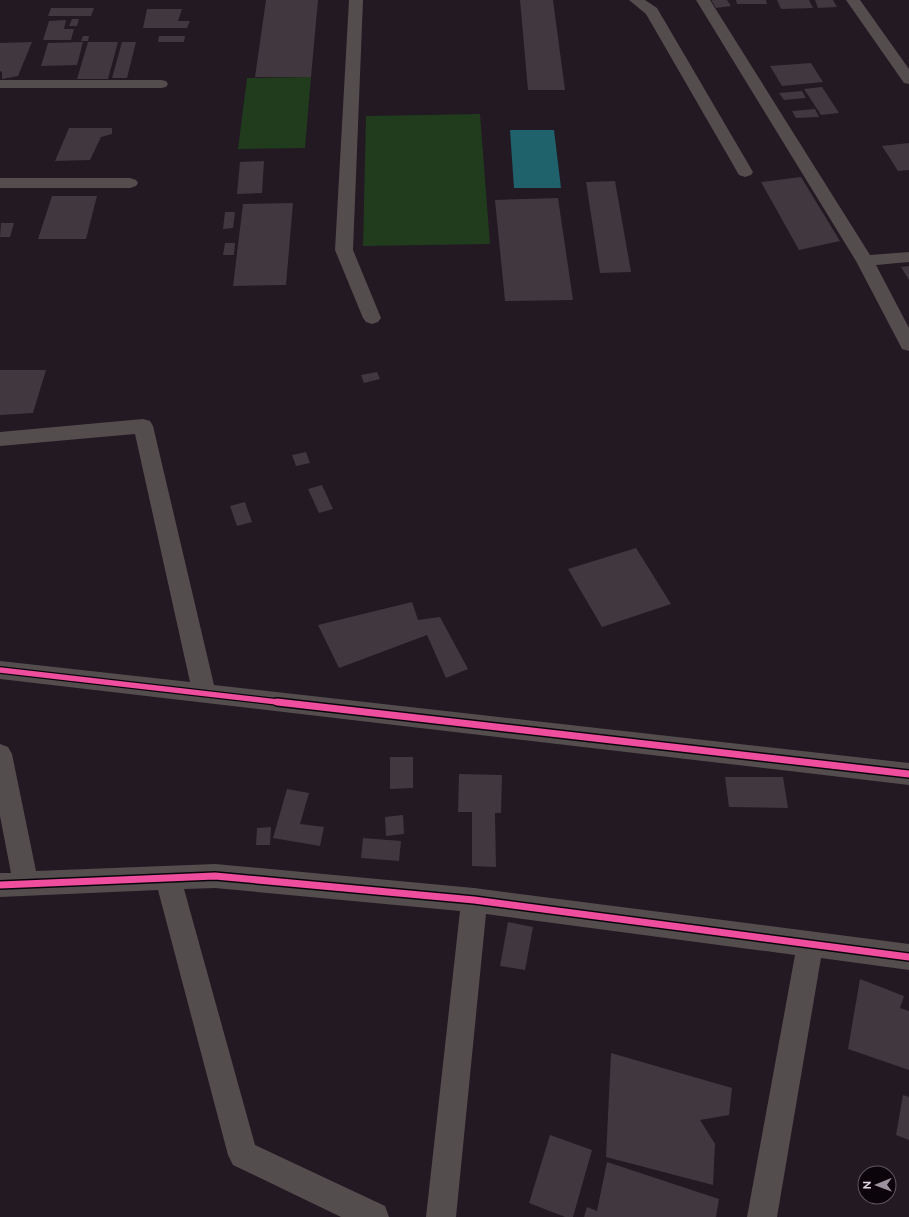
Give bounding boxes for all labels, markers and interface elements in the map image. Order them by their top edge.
north arrow [857,1165,897,1205]
text: N [861,1181,874,1189]

